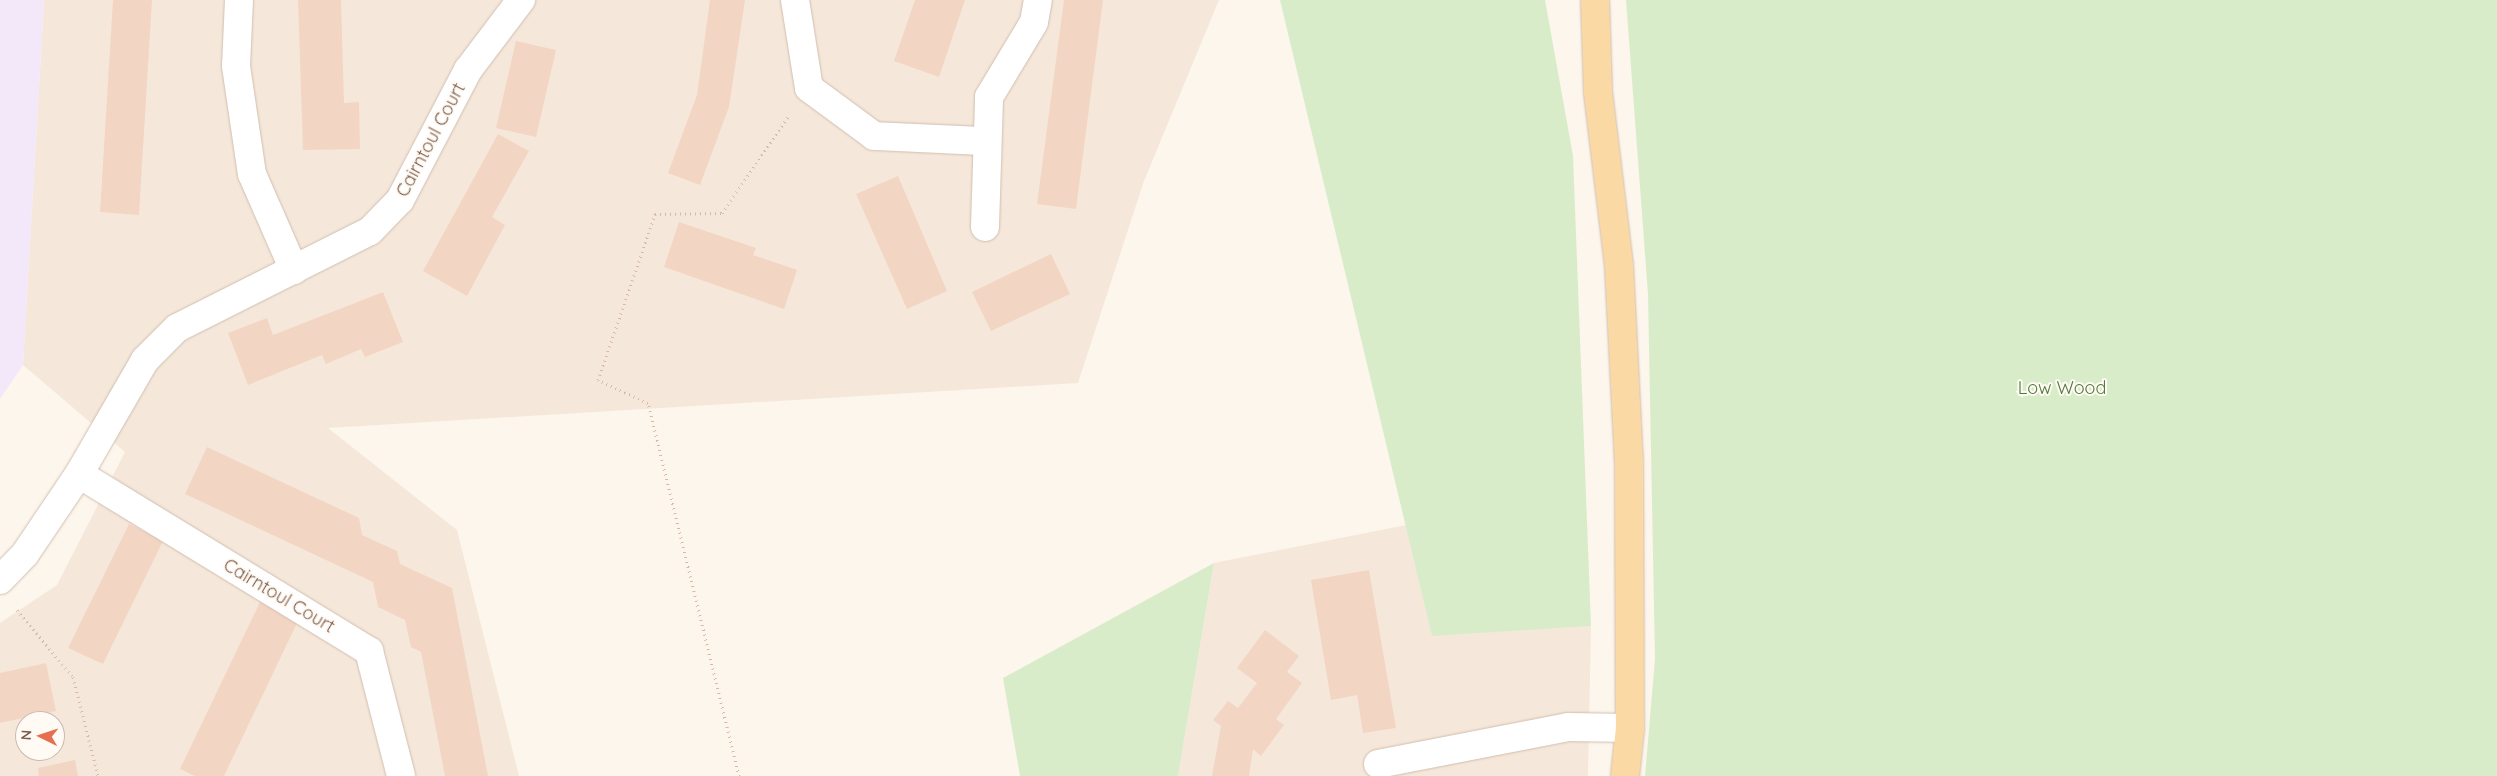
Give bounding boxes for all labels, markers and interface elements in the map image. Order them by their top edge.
street label: Cairntoul Court [392,79,470,201]
park label: Low Wood [2018,377,2106,399]
street label: Cairntoul Court [219,554,339,638]
north arrow [15,711,65,761]
text: N [17,729,35,741]

